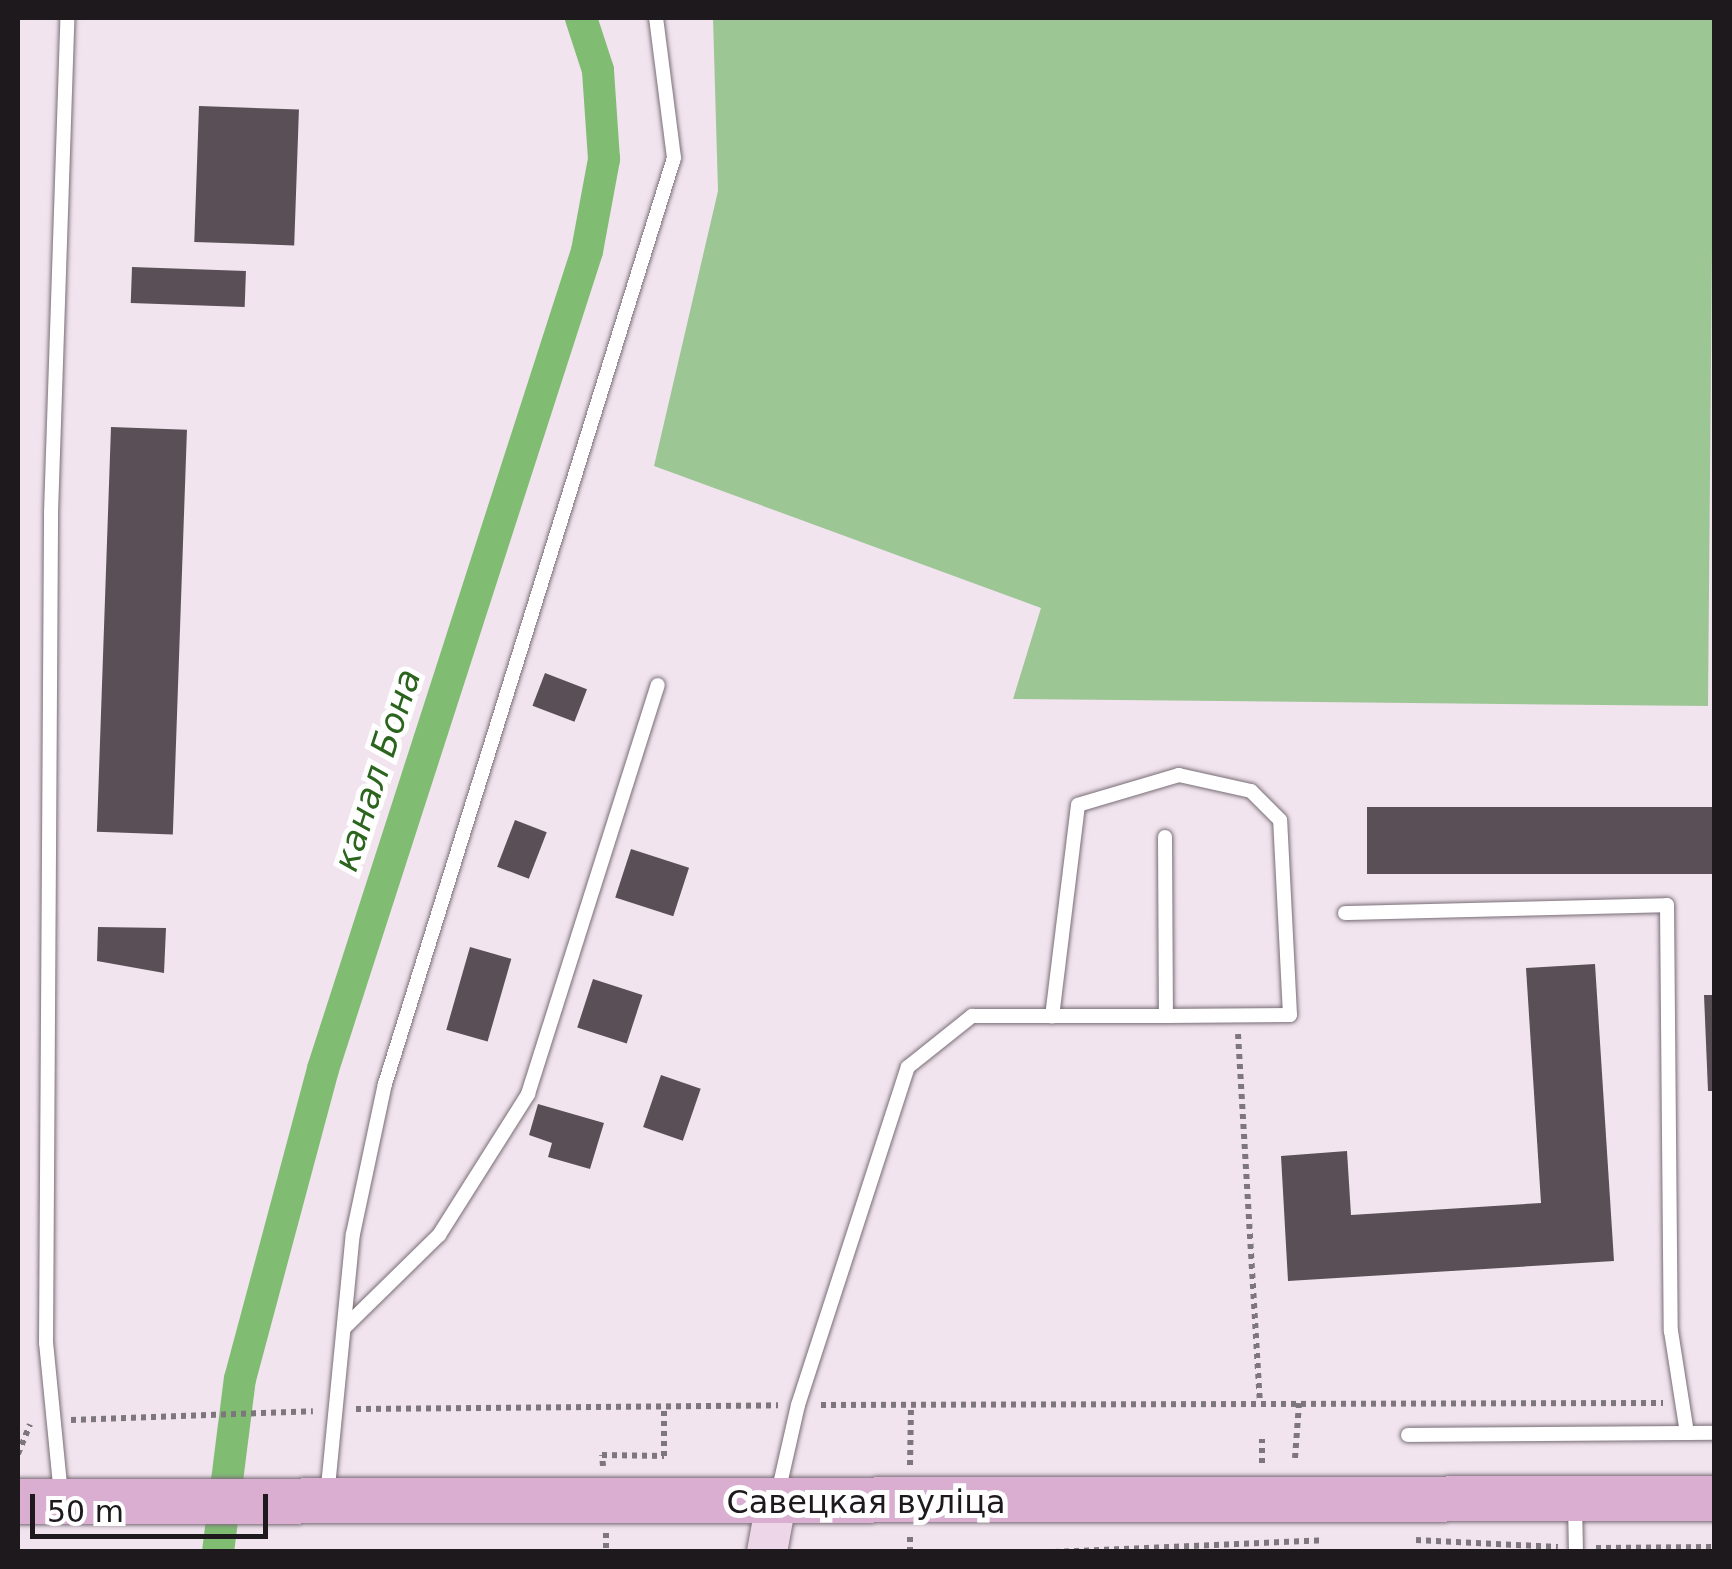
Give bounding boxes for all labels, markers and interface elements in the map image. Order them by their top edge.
water label: канал Бона [325,664,429,876]
scale bar [35,1474,272,1536]
street label: Савецкая вуліца [726,1483,1006,1521]
text: 50 m [47,1494,124,1529]

